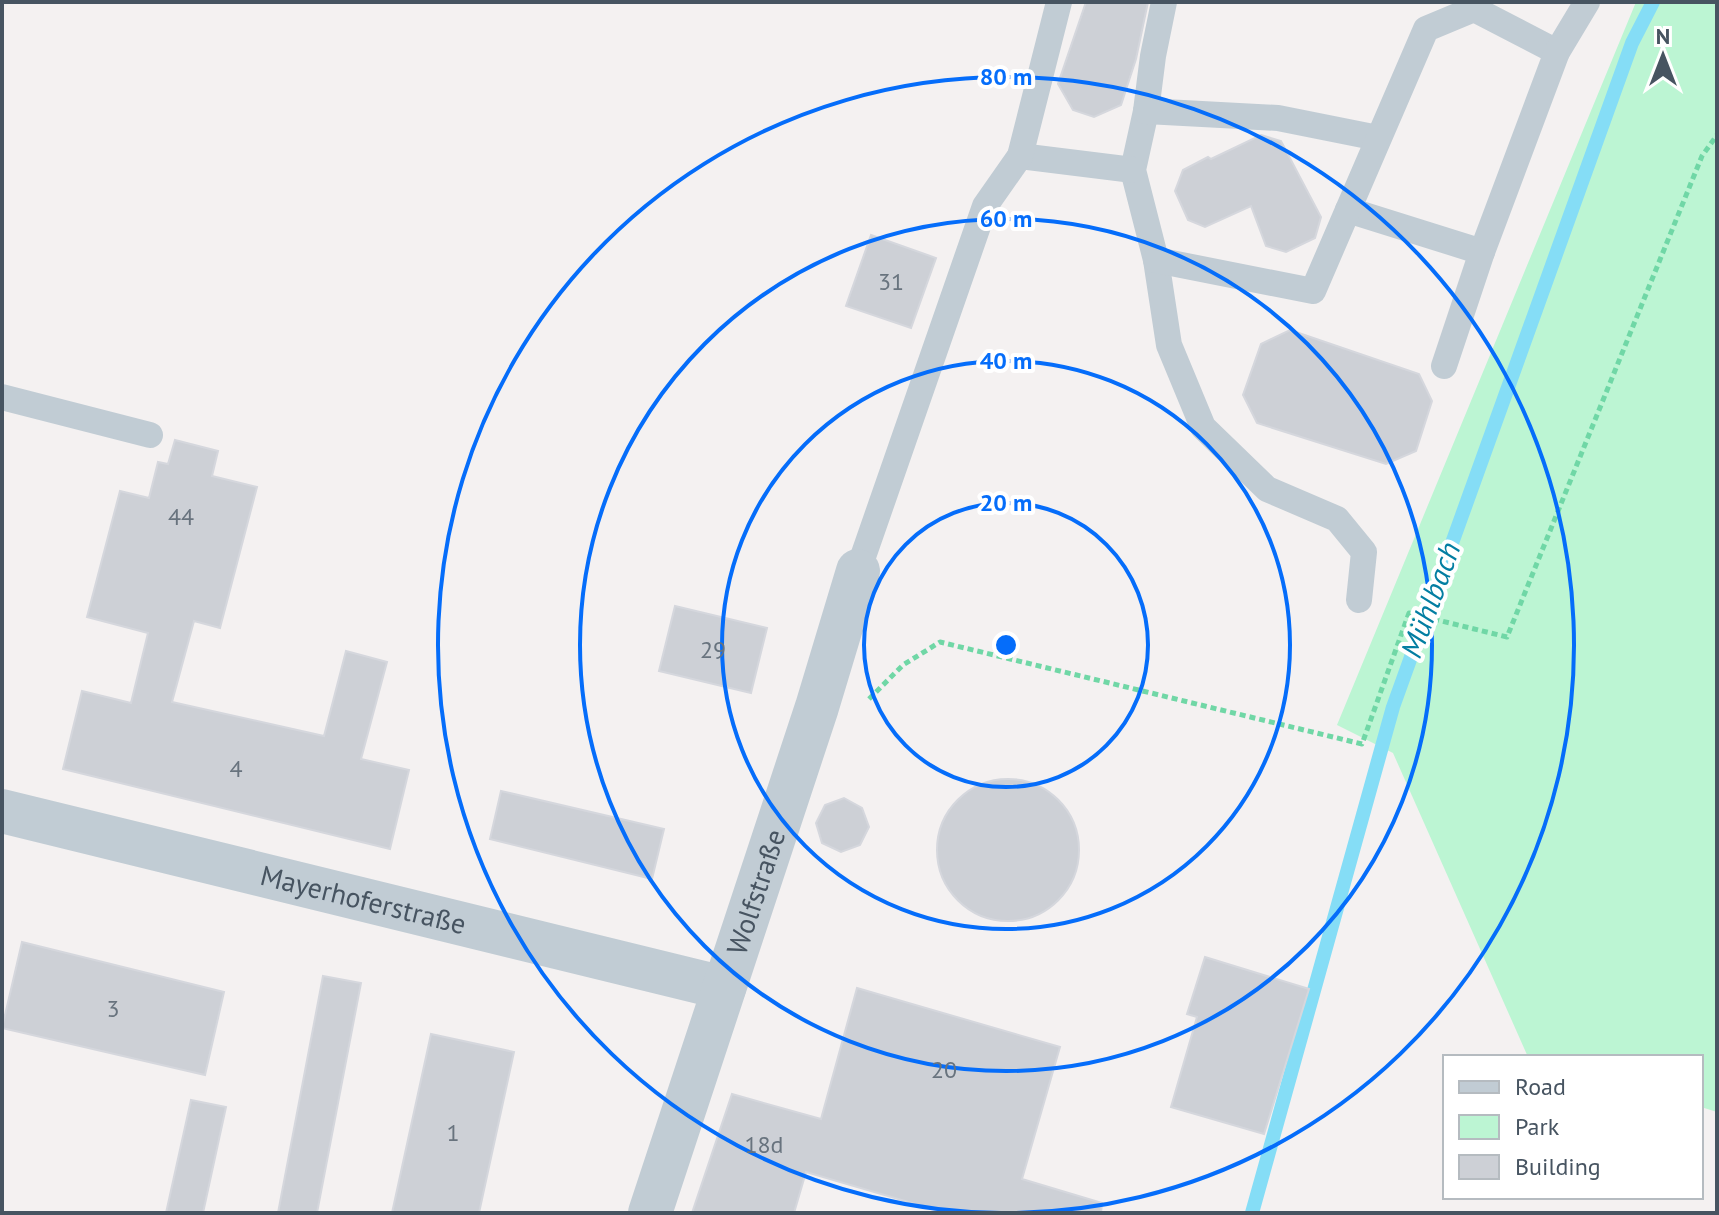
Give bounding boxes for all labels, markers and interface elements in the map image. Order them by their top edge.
north arrow [1623,16,1703,96]
text: N [1656,22,1670,50]
text: 80 m [980,61,1032,92]
text: 60 m [980,203,1032,234]
house number: 31 [878,266,904,297]
text: 40 m [980,345,1032,376]
text: 20 m [980,487,1032,518]
house number: 44 [168,501,194,532]
water label: Mühlbach [1391,536,1469,663]
centre of rings [992,631,1020,659]
house number: 29 [700,634,726,665]
house number: 4 [229,753,243,784]
street label: Wolfstraße [718,824,793,959]
street label: Mayerhoferstraße [257,856,470,942]
house number: 3 [106,993,120,1024]
house number: 20 [931,1054,957,1085]
legend [1443,1055,1703,1199]
text: Road [1515,1071,1566,1102]
text: Park [1515,1111,1560,1142]
house number: 1 [446,1117,460,1148]
house number: 18d [744,1129,784,1160]
text: Building [1515,1151,1601,1182]

